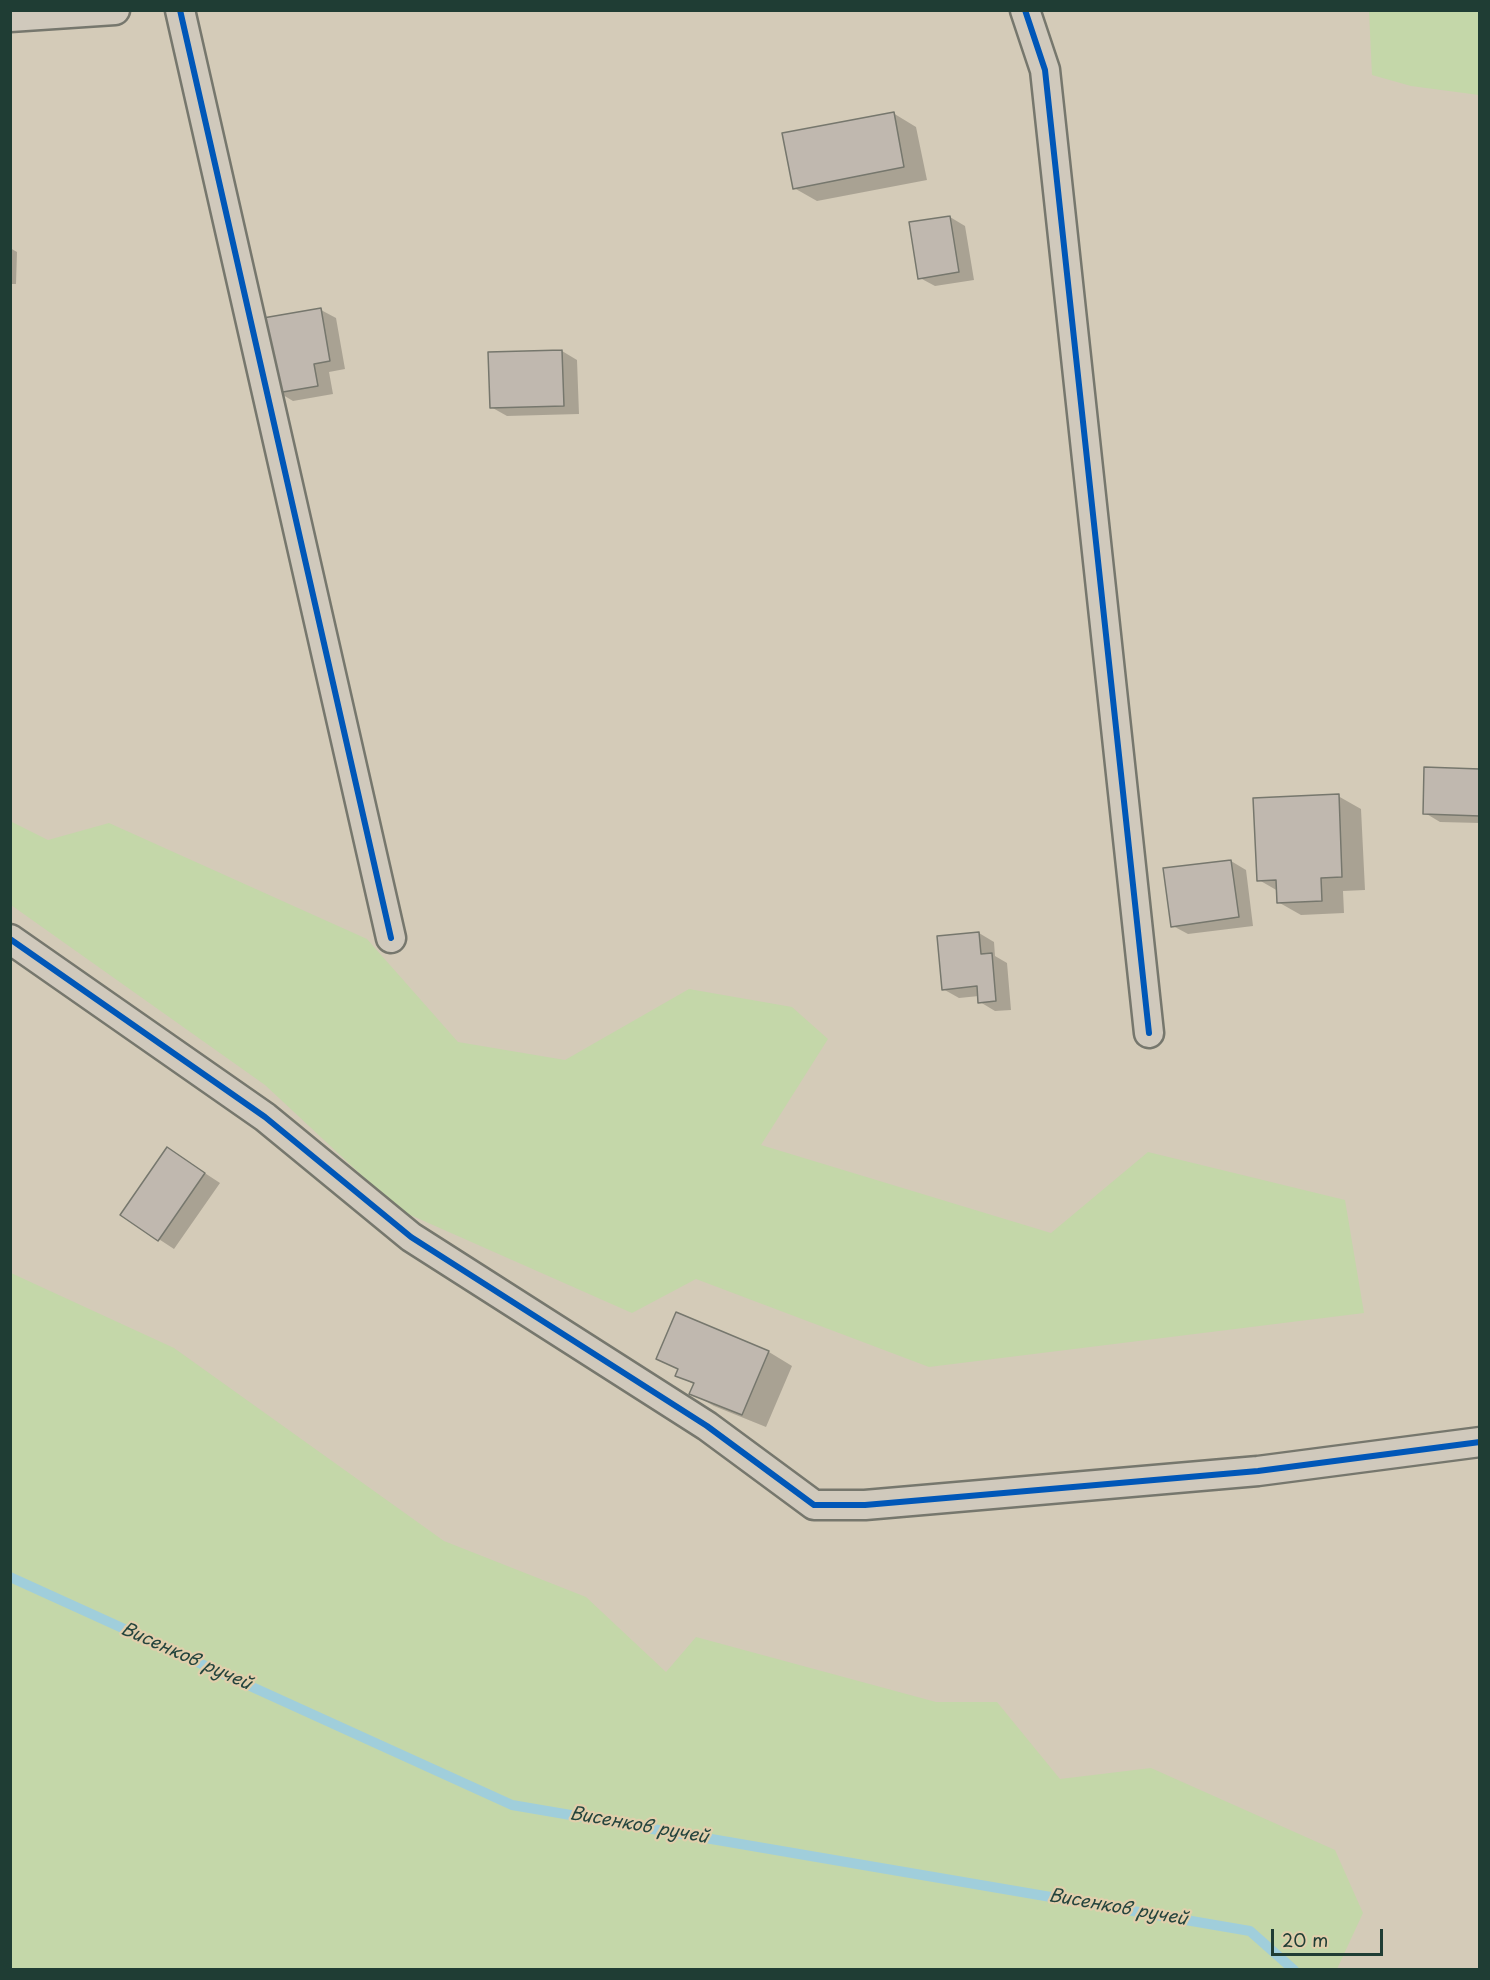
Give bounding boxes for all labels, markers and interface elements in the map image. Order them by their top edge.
water label: Висенков ручей [117,1619,255,1695]
water label: Висенков ручей [568,1803,710,1849]
water label: Висенков ручей [1047,1885,1189,1931]
scale bar [1274,1917,1386,1955]
text: 20 m [1282,1926,1328,1953]

